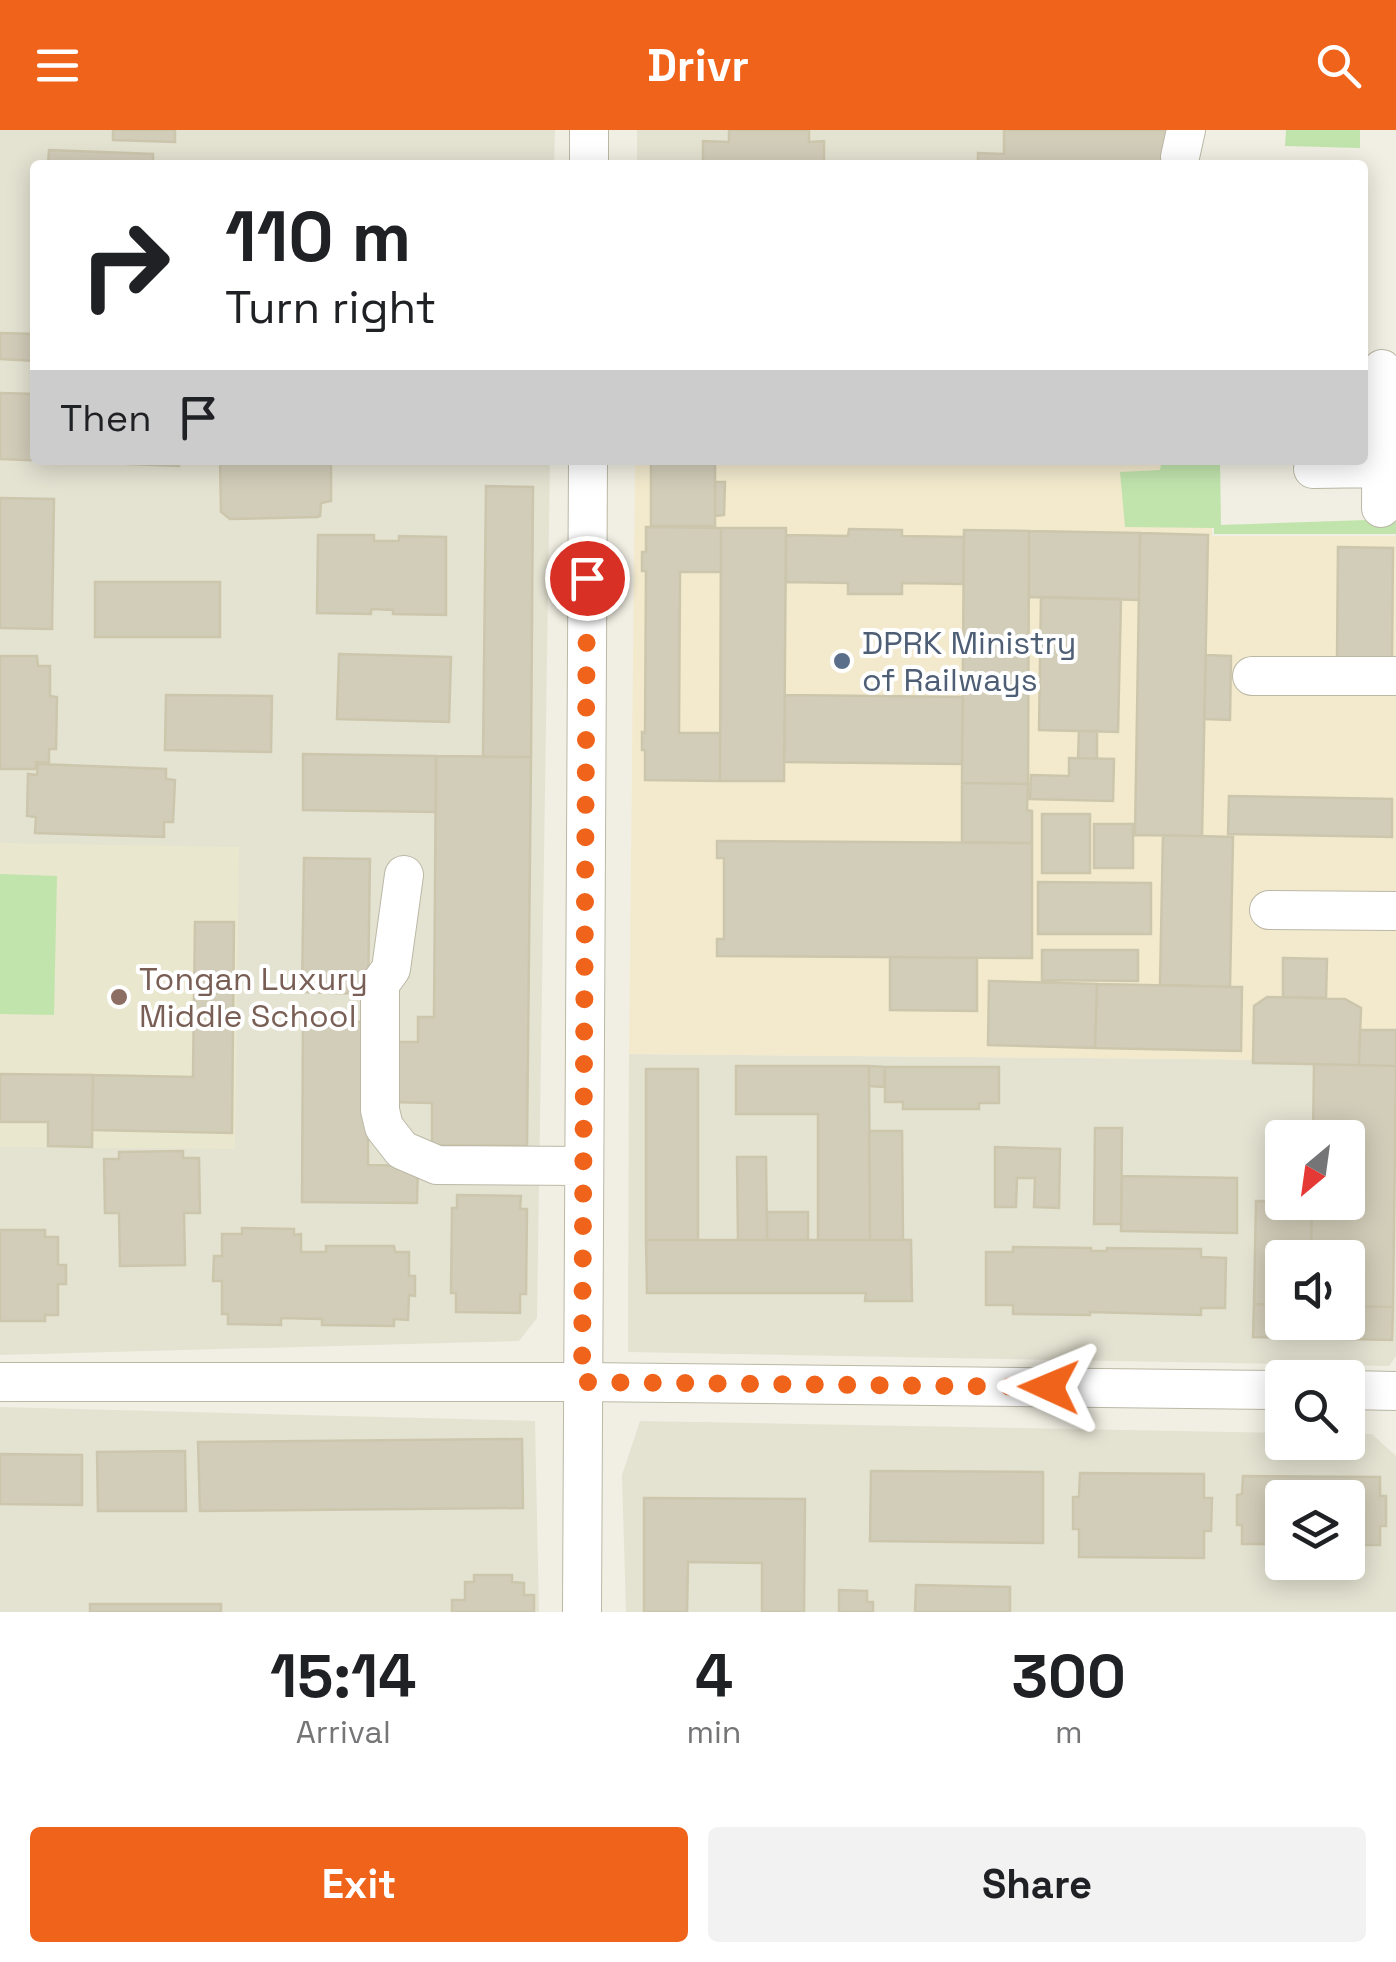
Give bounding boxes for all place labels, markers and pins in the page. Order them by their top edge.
pin [545,536,630,621]
place label: DPRK Ministry of Railways [862,623,1076,700]
marker: DPRK Ministry of Railways [831,650,853,672]
place label: Tongan Luxury Middle School [139,959,368,1036]
marker: Tongan Luxury Middle School [108,986,130,1008]

